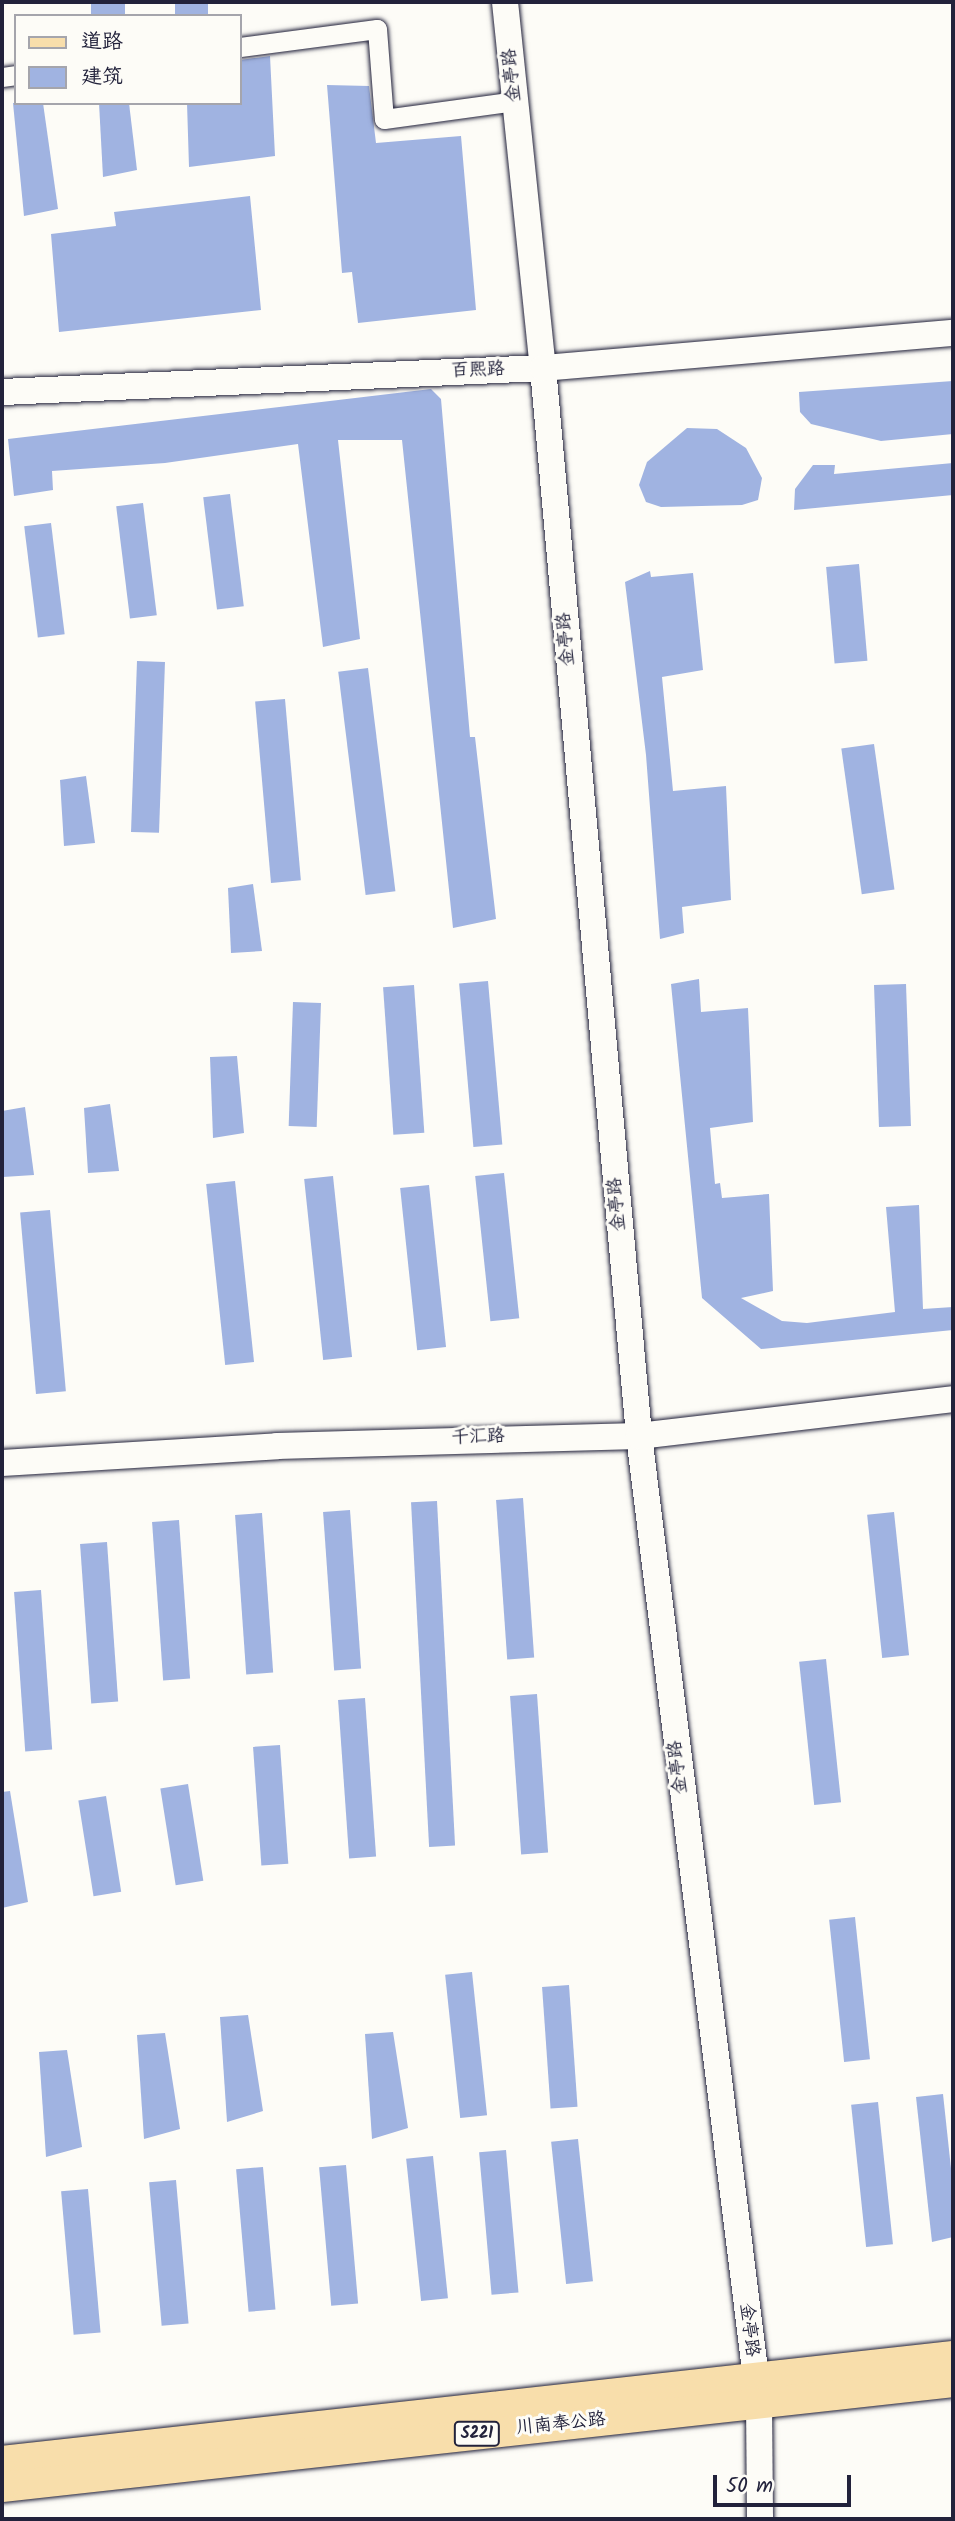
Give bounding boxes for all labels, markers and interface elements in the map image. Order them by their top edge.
legend [14,14,242,105]
text: 道路 [81,26,123,59]
street label: 金亭路 [499,47,527,103]
text: 建筑 [81,61,123,94]
street label: 百熙路 [451,359,505,383]
street label: 金亭路 [554,611,580,667]
street label: 金亭路 [605,1176,631,1232]
street label: 千汇路 [451,1426,505,1450]
street label: 金亭路 [665,1739,693,1795]
street label: 金亭路 [734,2302,762,2358]
street label: 川南奉公路 [515,2410,607,2440]
road number: S221 [452,2422,502,2446]
scale bar [717,2462,855,2506]
text: 50 m [726,2470,773,2503]

